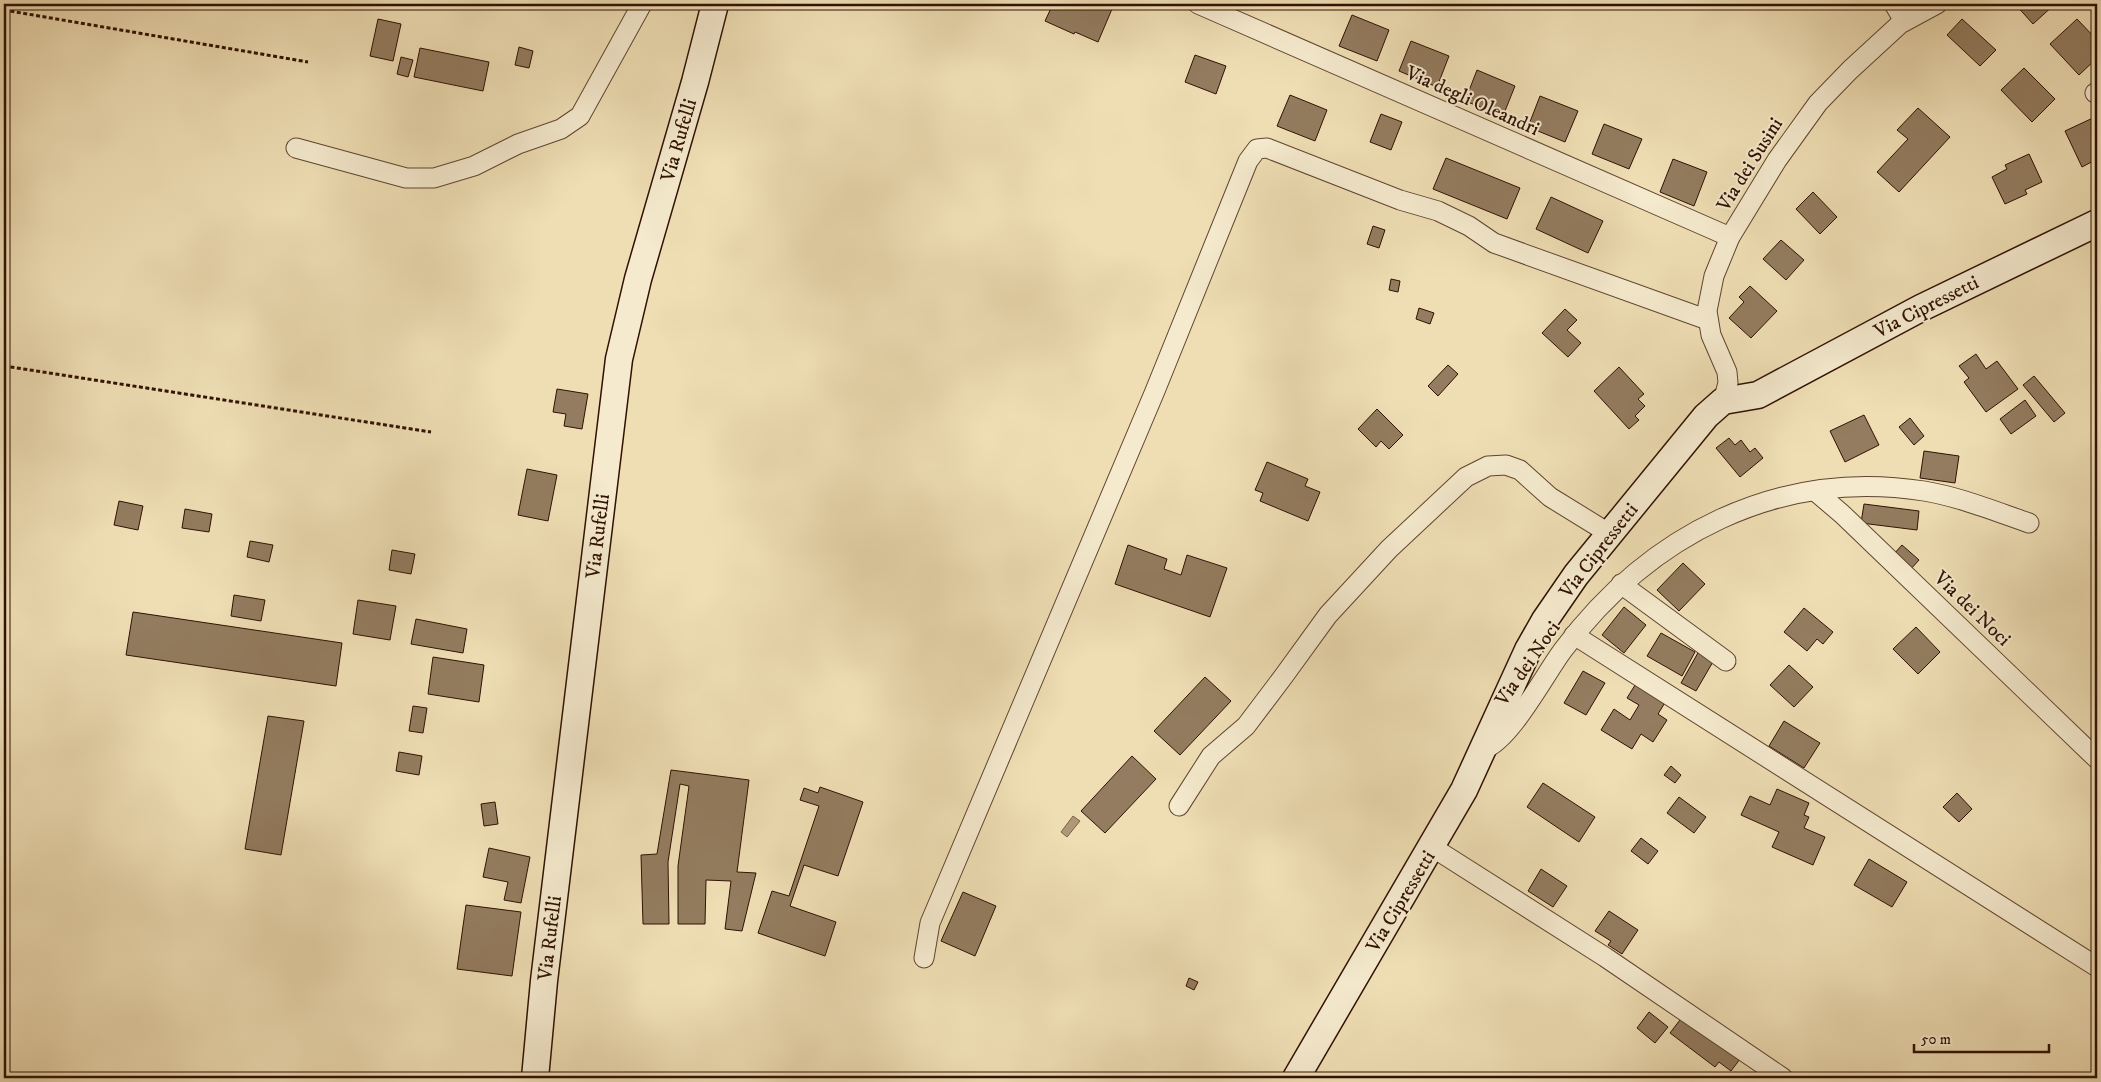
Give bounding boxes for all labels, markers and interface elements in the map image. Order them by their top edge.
street label: Via degli Oleandri [1401,60,1543,142]
street label: Via Rufelli [655,96,703,186]
street label: Via dei Susini [1711,113,1789,217]
street label: Via Cipressetti [1869,270,1983,345]
street label: Via Rufelli [581,492,616,581]
street label: Via Cipressetti [1554,498,1644,604]
street label: Via dei Noci [1927,565,2016,652]
street label: Via dei Noci [1489,617,1566,712]
street label: Via Cipressetti [1361,846,1441,958]
street label: Via Rufelli [533,894,568,983]
scale bar [1914,1022,2048,1054]
text: 50 m [1921,1030,1951,1049]

